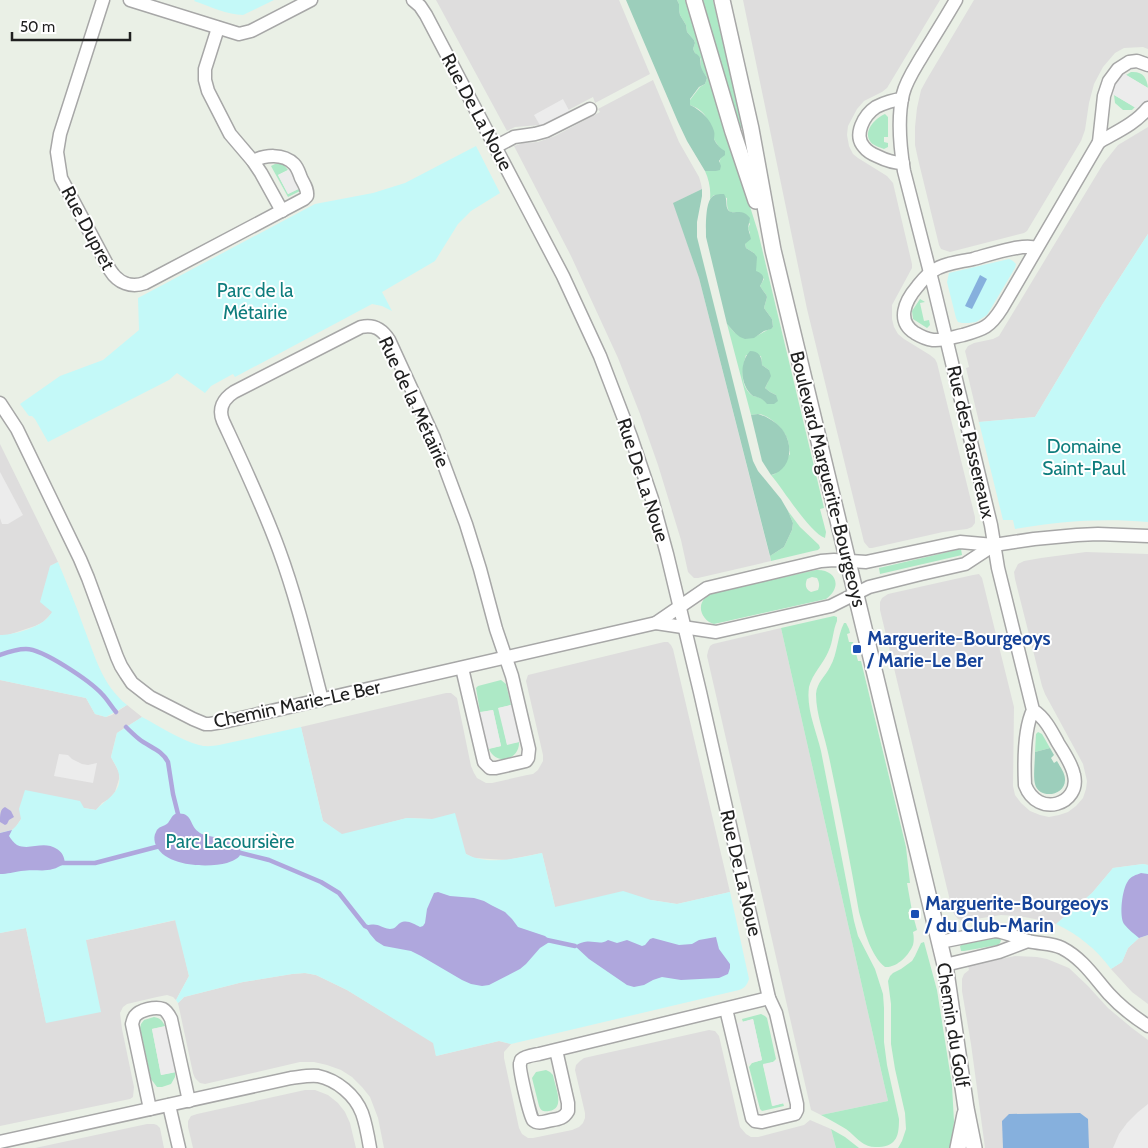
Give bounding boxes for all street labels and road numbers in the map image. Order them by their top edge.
street label: Rue De La Noue [437,50,518,175]
street label: Rue Dupret [56,182,120,274]
street label: Rue de la Métairie [374,333,455,471]
street label: Boulevard Marguerite-Bourgeoys [785,349,871,609]
street label: Rue des Passereaux [942,363,1000,521]
street label: Rue De La Noue [612,415,674,545]
street label: Chemin Marie-Le Ber [211,675,383,733]
street label: Rue De La Noue [715,808,767,939]
street label: Chemin du Golf [932,961,974,1090]

